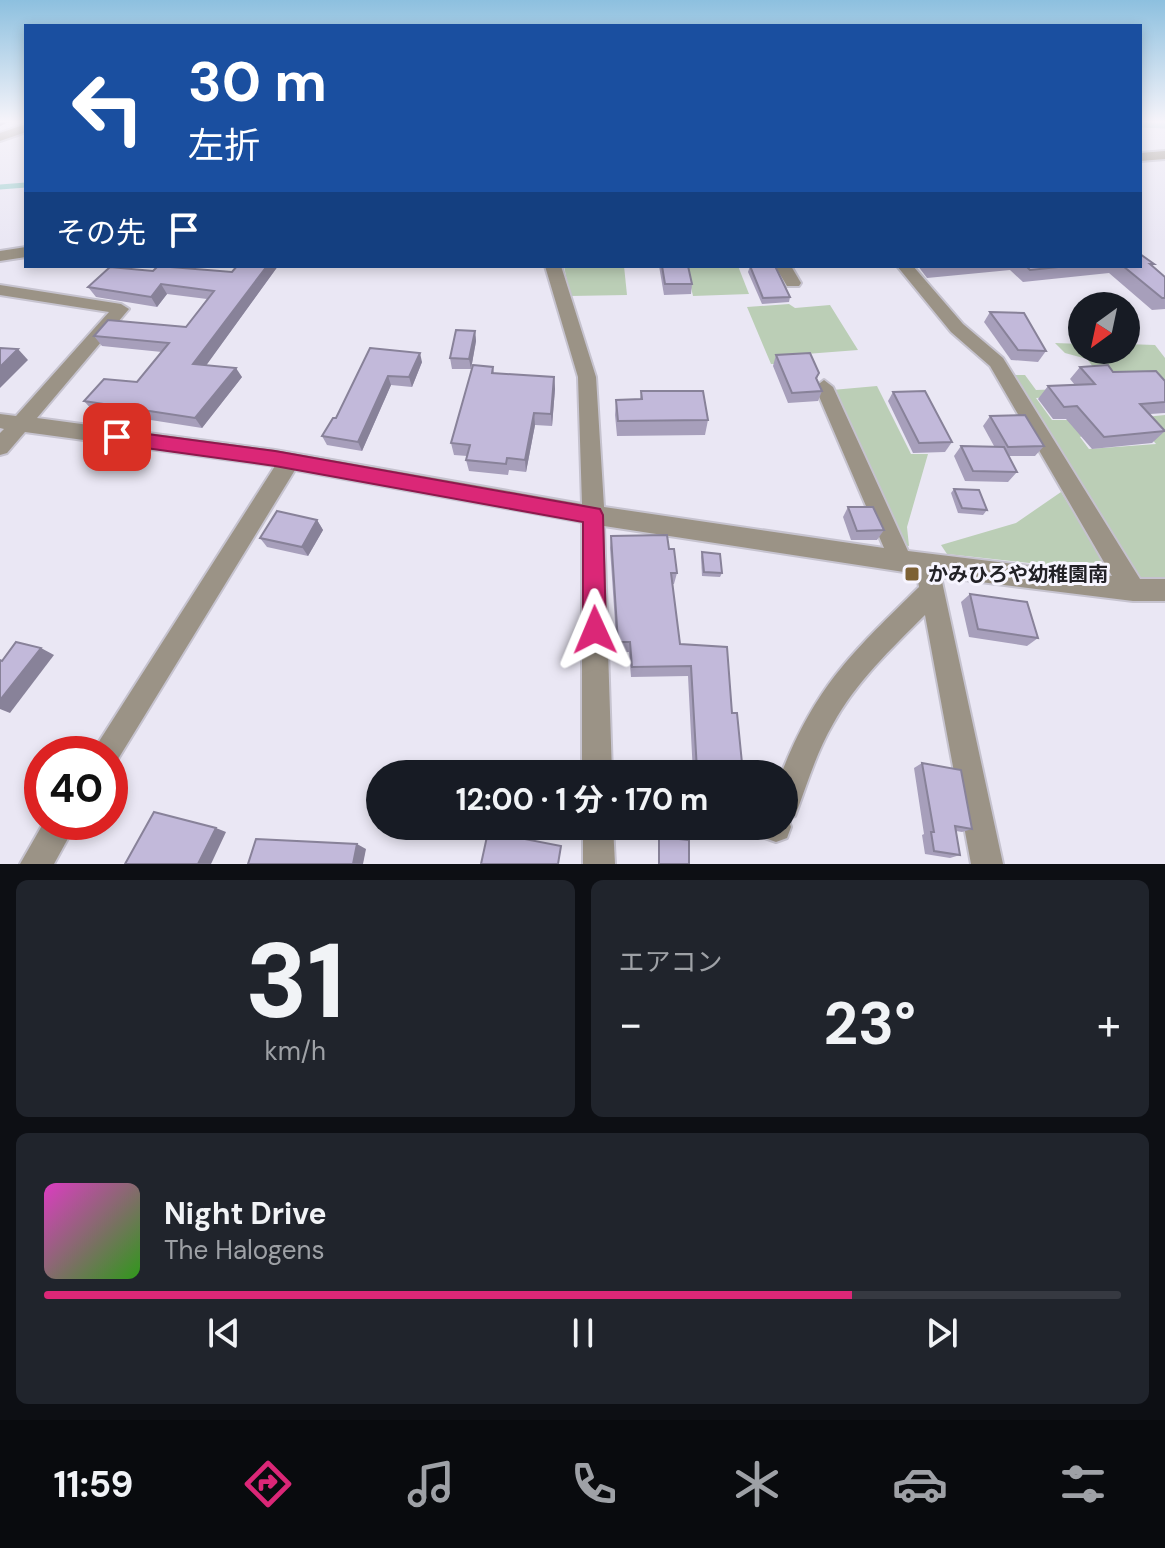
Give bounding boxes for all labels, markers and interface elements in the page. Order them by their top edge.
text: 30 m [188,45,327,118]
icon: left [56,56,160,160]
text: 左折 [188,122,260,169]
icon: arrive [162,208,206,252]
text: その先 [56,213,146,252]
north arrow [1068,292,1140,364]
map controls [1068,292,1140,364]
pin [83,403,151,471]
icon: arrive [95,415,139,459]
place label: かみひろや幼稚園南 [928,561,1108,587]
marker: かみひろや幼稚園南 [903,565,921,583]
position arrow [553,588,637,672]
speed limit sign: 40 [24,736,128,840]
text: 12:00 · 1 分 · 170 m [456,780,708,819]
text: 31 [245,914,345,1049]
text: エアコン [619,945,723,979]
text: 23° [823,984,916,1063]
text: − [619,995,643,1053]
text: + [1097,995,1121,1053]
text: km/h [265,1034,326,1068]
text: Night Drive [164,1194,327,1233]
text: The Halogens [164,1233,324,1267]
icon: previous [202,1311,246,1355]
icon: pause [561,1311,605,1355]
icon: next [920,1311,964,1355]
icon: directions [240,1456,296,1512]
icon: music [403,1456,459,1512]
icon: phone [566,1456,622,1512]
icon: climate [729,1456,785,1512]
icon: car [892,1456,948,1512]
icon: filters [1055,1456,1111,1512]
text: 11:59 [54,1461,133,1508]

